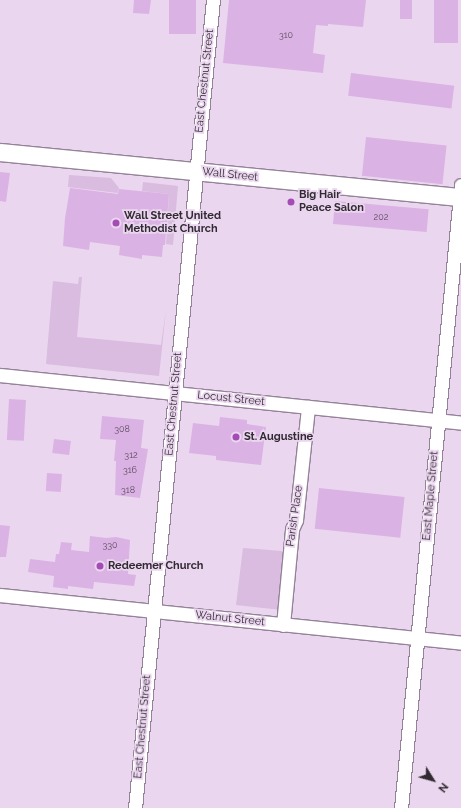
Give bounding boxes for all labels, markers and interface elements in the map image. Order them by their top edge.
street label: East Chestnut Street [193,29,217,133]
house number: 310 [279,30,293,40]
street label: Wall Street [201,165,259,185]
place label: Big Hair Peace Salon [299,189,364,215]
marker: Big Hair Peace Salon [286,197,296,207]
place label: Wall Street United Methodist Church [124,210,221,236]
house number: 202 [374,212,388,222]
marker: Wall Street United Methodist Church [111,218,121,228]
street label: East Chestnut Street [163,352,185,456]
street label: Locust Street [197,389,265,409]
house number: 308 [114,424,130,434]
place label: St. Augustine [244,430,313,444]
marker: St. Augustine [231,432,241,442]
house number: 312 [124,450,138,460]
street label: East Maple Street [421,451,441,541]
house number: 316 [123,465,137,475]
street label: Parish Place [284,484,306,548]
house number: 318 [121,485,135,495]
house number: 330 [102,540,118,550]
place label: Redeemer Church [108,559,204,573]
marker: Redeemer Church [95,561,105,571]
street label: Walnut Street [195,609,265,629]
street label: East Chestnut Street [132,675,154,779]
north arrow [413,760,453,800]
text: N [435,780,451,795]

